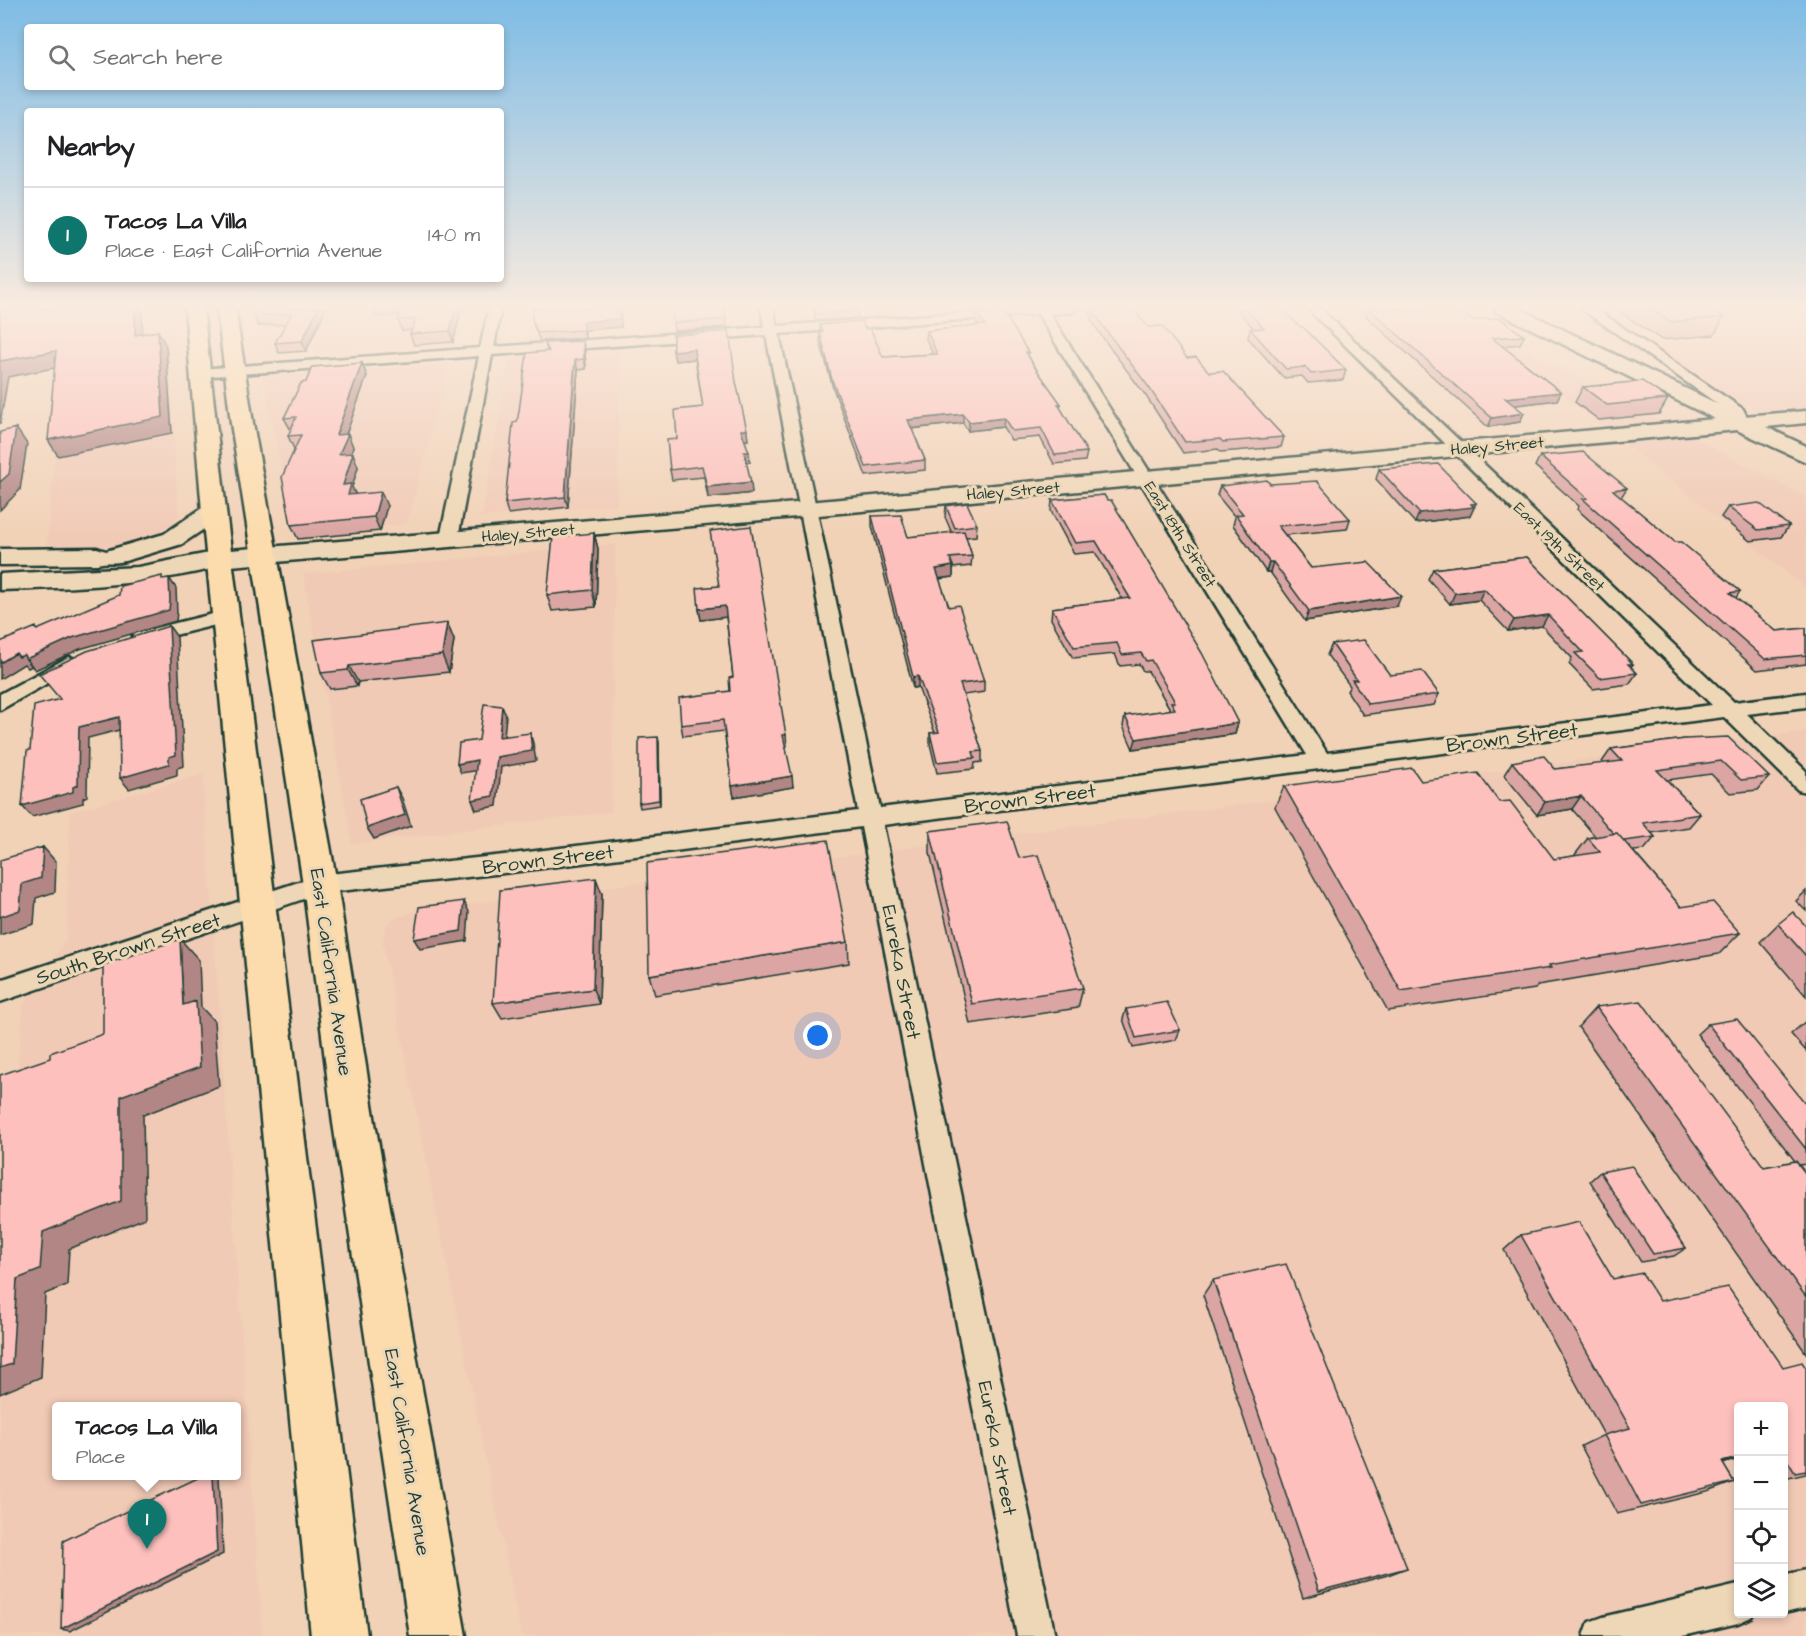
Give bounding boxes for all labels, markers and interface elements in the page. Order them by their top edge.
search box [24,24,504,90]
icon: search [45,41,78,74]
text: Search here [93,42,223,73]
text: Nearby [48,129,135,165]
text: Tacos La Villa [105,206,247,237]
text: 1 [66,221,69,249]
text: 140 m [428,221,480,249]
text: Place · East California Avenue [105,237,382,265]
street label: Haley Street [1450,431,1545,462]
street label: Haley Street [966,476,1061,507]
street label: East 18th Street [1139,477,1222,592]
street label: East 19th Street [1509,497,1610,597]
street label: Haley Street [481,518,576,549]
street label: Brown Street [1445,716,1580,760]
street label: Brown Street [963,777,1098,821]
street label: Brown Street [481,838,616,882]
street label: East California Avenue [303,867,359,1078]
street label: Eureka Street [874,903,928,1042]
street label: South Brown Street [32,906,224,992]
your location [803,1021,832,1050]
street label: East California Avenue [377,1347,437,1558]
street label: Eureka Street [970,1379,1024,1518]
popup [52,1402,241,1480]
map controls [1734,1402,1788,1618]
button: + [1734,1402,1788,1456]
text: Tacos La Villa [76,1412,217,1443]
text: Place [76,1443,125,1471]
button: − [1734,1456,1788,1510]
pin: 1 [128,1500,166,1549]
button: locate [1734,1510,1788,1564]
button: layers [1734,1564,1788,1618]

